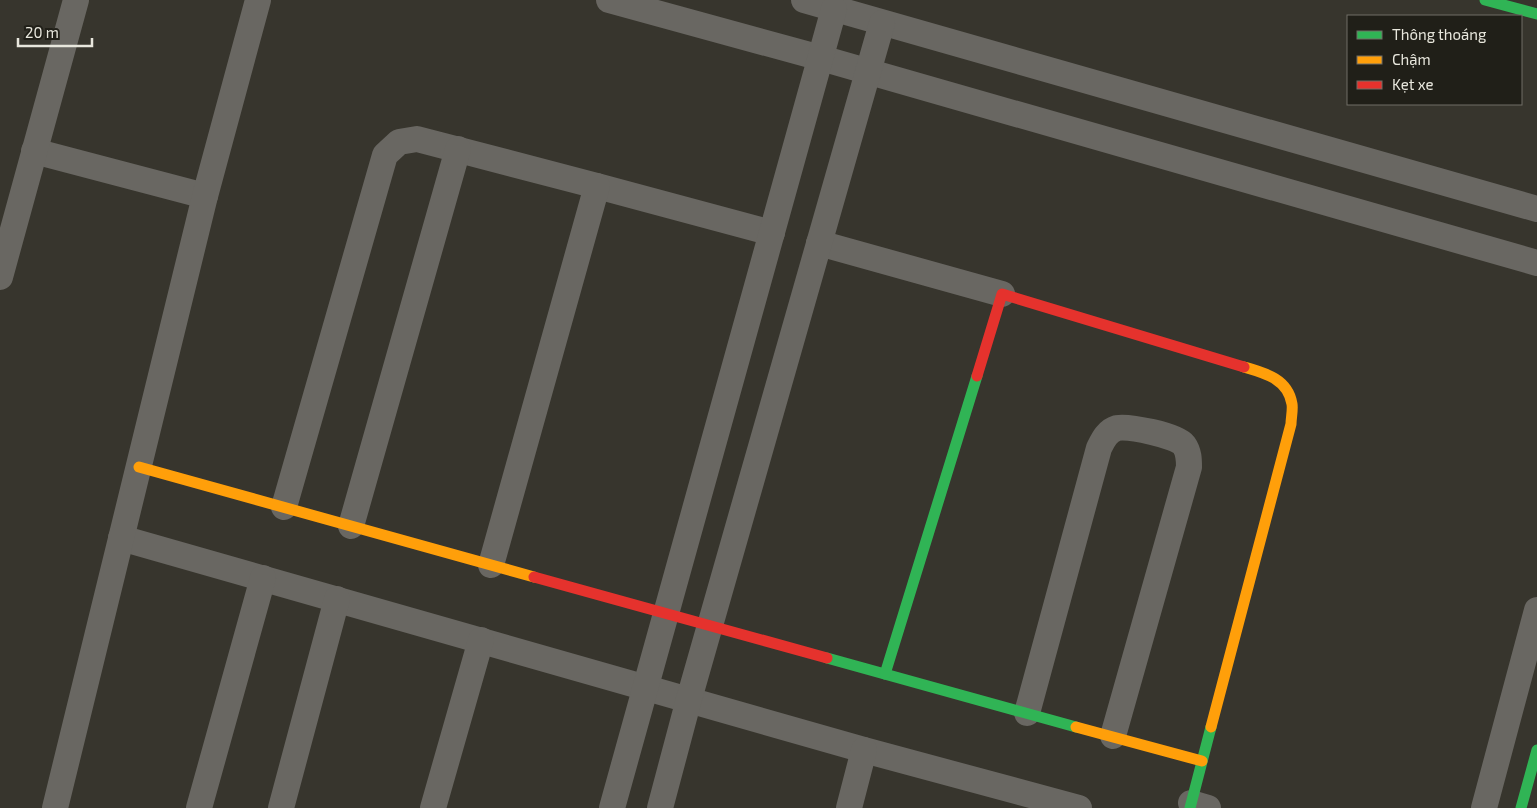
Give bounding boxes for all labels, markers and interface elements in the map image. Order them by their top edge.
scale bar [18,15,91,47]
legend [1347,15,1522,105]
text: 20 m [25,23,59,41]
text: Thông thoáng [1392,25,1487,43]
text: Chậm [1392,50,1431,68]
text: Kẹt xe [1392,75,1434,93]

